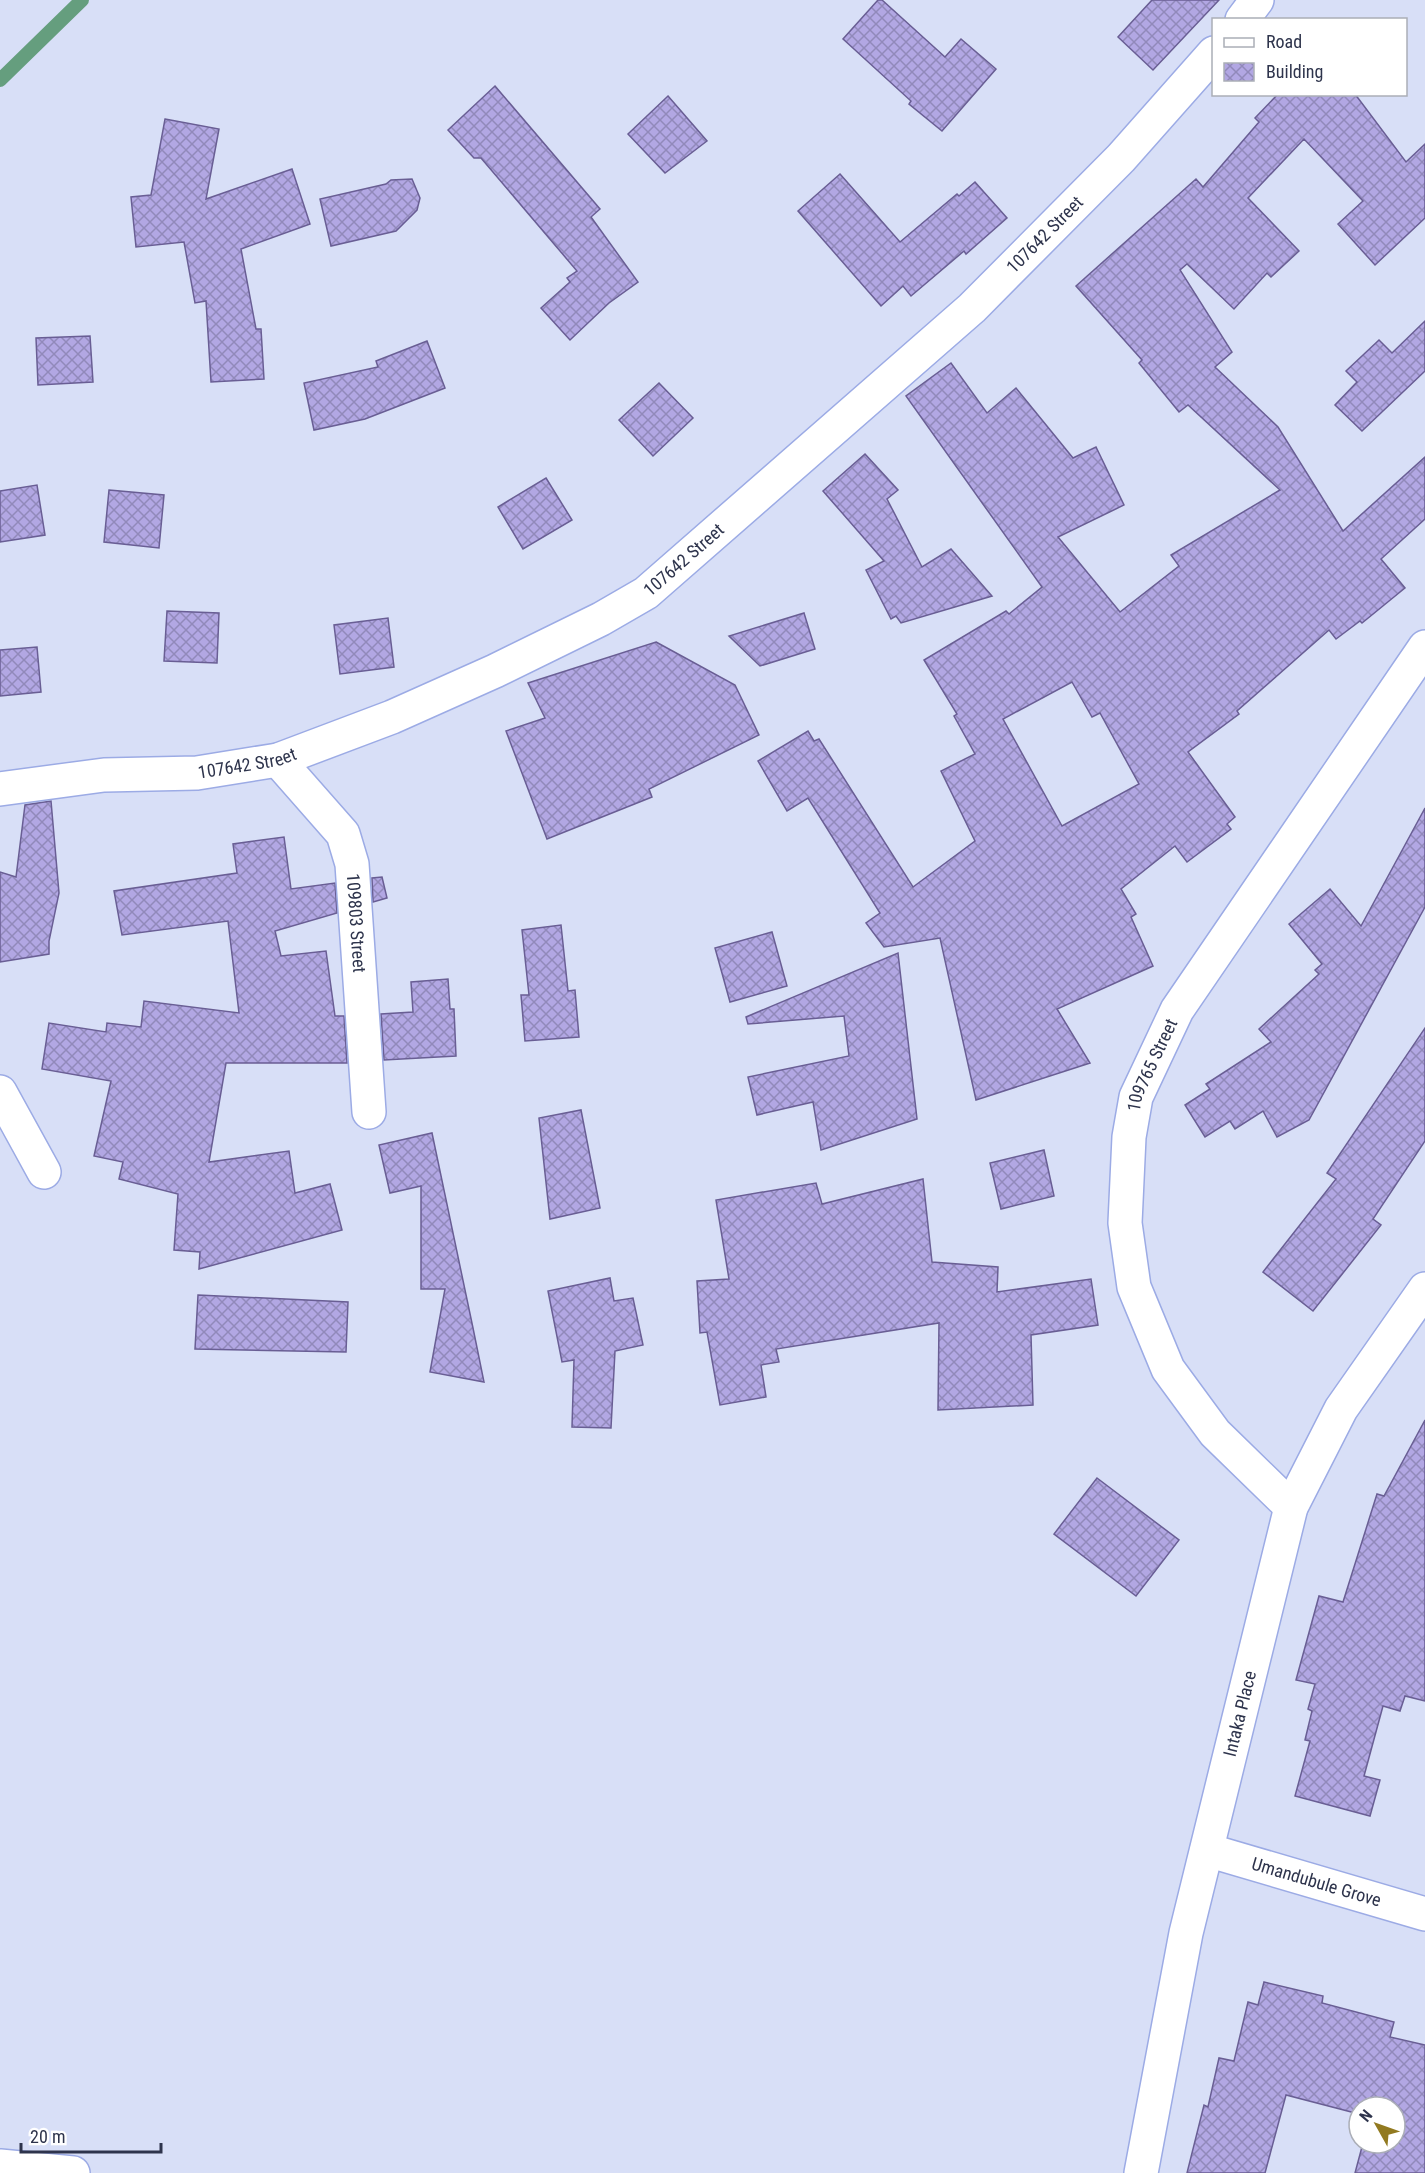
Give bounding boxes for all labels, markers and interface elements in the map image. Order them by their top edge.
legend [1212,18,1407,96]
text: Road [1266,31,1302,52]
text: Building [1266,61,1323,82]
street label: 107642 Street [1002,192,1087,277]
street label: 107642 Street [639,519,728,600]
street label: 107642 Street [196,743,299,783]
street label: 109803 Street [343,873,370,973]
street label: 109765 Street [1123,1015,1181,1113]
street label: Intaka Place [1219,1669,1260,1759]
street label: Umandubule Grove [1249,1853,1384,1911]
north arrow [1347,2095,1407,2155]
text: N [1355,2106,1376,2126]
scale bar [21,2116,160,2154]
text: 20 m [30,2126,65,2147]

